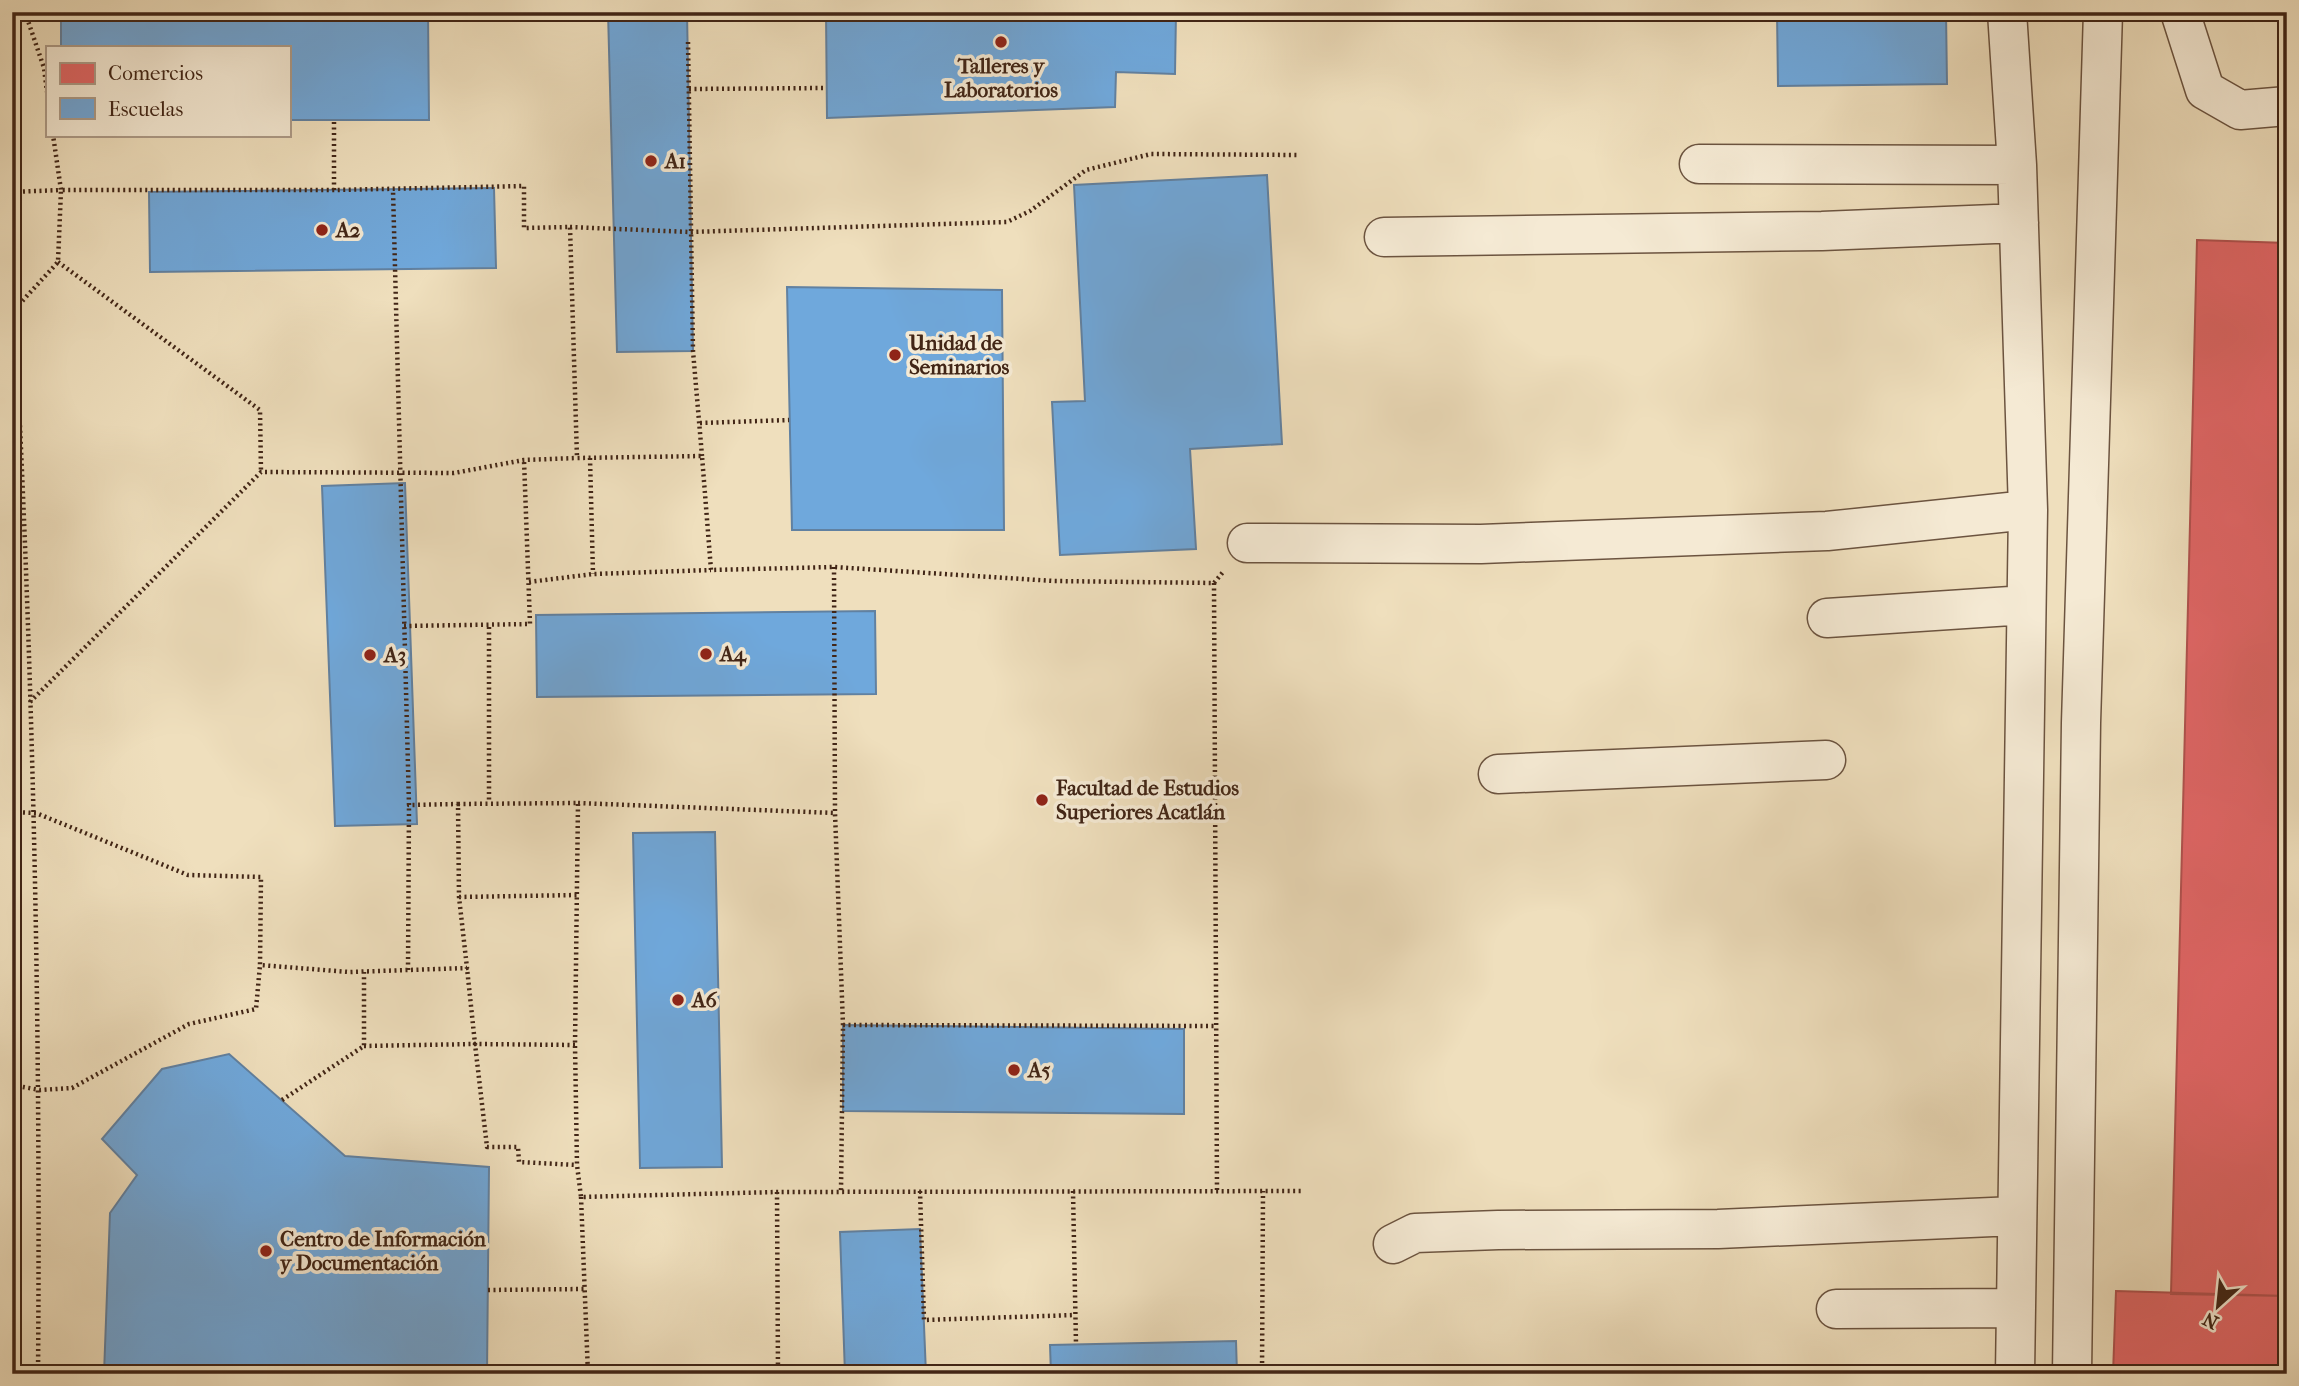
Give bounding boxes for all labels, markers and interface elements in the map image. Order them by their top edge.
marker: Talleres y Laboratorios [993,34,1009,50]
legend [46,46,290,136]
place label: Talleres y Laboratorios [944,54,1058,102]
text: Comercios [108,61,203,85]
text: Escuelas [108,97,183,121]
place label: A1 [663,149,686,173]
marker: A1 [643,153,659,169]
place label: A2 [334,218,361,242]
marker: A2 [314,222,330,238]
place label: Unidad de Seminarios [908,331,1009,379]
marker: Unidad de Seminarios [887,347,903,363]
place label: A4 [718,642,748,667]
place label: A3 [382,643,406,667]
marker: A4 [698,646,714,662]
marker: A3 [362,647,378,663]
place label: Facultad de Estudios Superiores Acatlán [1055,776,1239,824]
marker: Facultad de Estudios Superiores Acatlán [1034,792,1050,808]
place label: A6 [690,988,718,1012]
marker: A6 [670,992,686,1008]
place label: A5 [1026,1058,1051,1082]
marker: A5 [1006,1062,1022,1078]
place label: Centro de Información y Documentación [280,1227,487,1275]
marker: Centro de Información y Documentación [258,1243,274,1259]
north arrow [2184,1270,2254,1340]
text: N [2199,1307,2222,1333]

